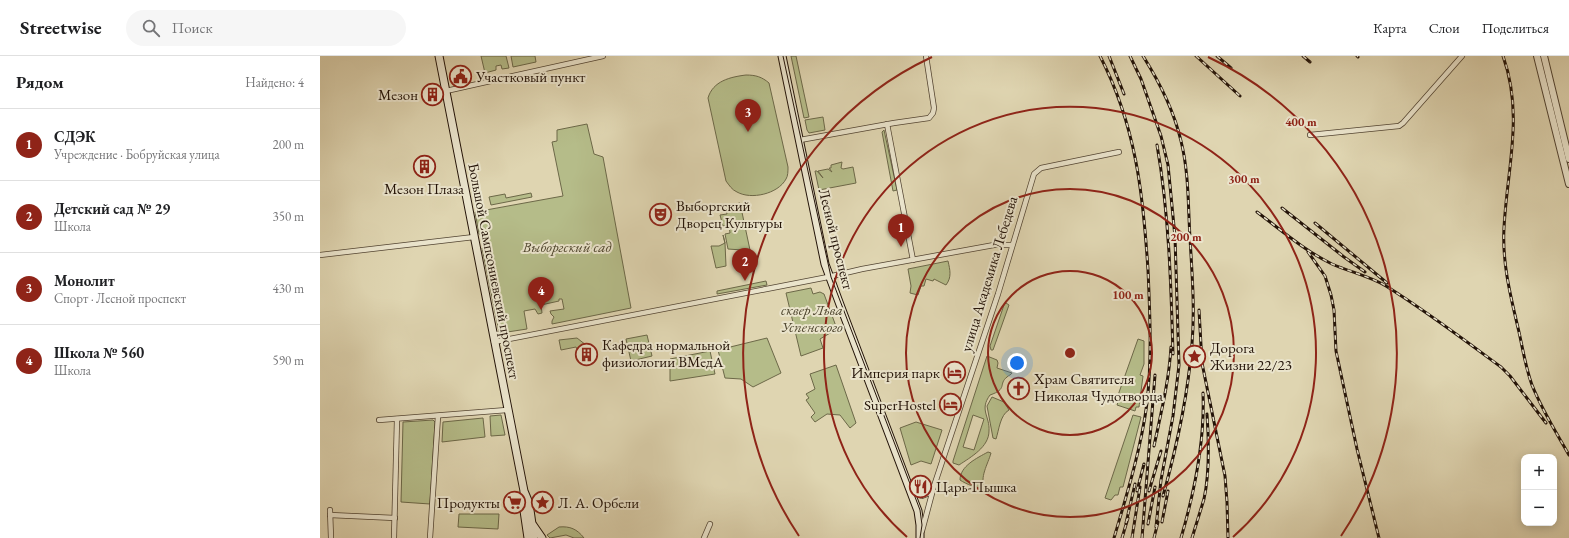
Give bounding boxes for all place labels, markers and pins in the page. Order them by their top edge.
public building icon: Участковый пункт [448,64,474,90]
place label: Участковый пункт [475,67,585,86]
building icon: Мезон [420,82,446,108]
place label: Мезон [378,85,418,104]
pin: 3 [735,99,761,132]
building icon: Мезон Плаза [411,153,437,179]
place label: Мезон Плаза [384,179,464,198]
place label: Выборгский Дворец Культуры [676,196,783,232]
theatre icon: Выборгский Дворец Культуры [647,202,673,228]
pin: 1 [888,214,914,247]
pin: 2 [732,248,758,281]
pin: 4 [528,277,554,310]
place label: Кафедра нормальной физиологии ВМедА [602,335,730,371]
place label: Дорога Жизни 22/23 [1209,338,1292,374]
building icon: Кафедра нормальной физиологии ВМедА [574,341,600,367]
place icon: Дорога Жизни 22/23 [1181,344,1207,370]
centre of rings [1063,346,1077,360]
hotel icon: Империя парк [942,360,968,386]
place label: Империя парк [851,363,940,382]
place label: Храм Святителя Николая Чудотворца [1033,369,1163,405]
church icon: Храм Святителя Николая Чудотворца [1005,375,1031,401]
hotel icon: SuperHostel [938,392,964,418]
place label: SuperHostel [864,395,936,414]
restaurant icon: Царь-Пышка [908,474,934,500]
place label: Царь-Пышка [936,477,1017,496]
supermarket icon: Продукты [502,490,528,516]
place icon: Л. А. Орбели [529,490,555,516]
place label: Продукты [437,493,500,512]
place label: Л. А. Орбели [558,493,639,512]

